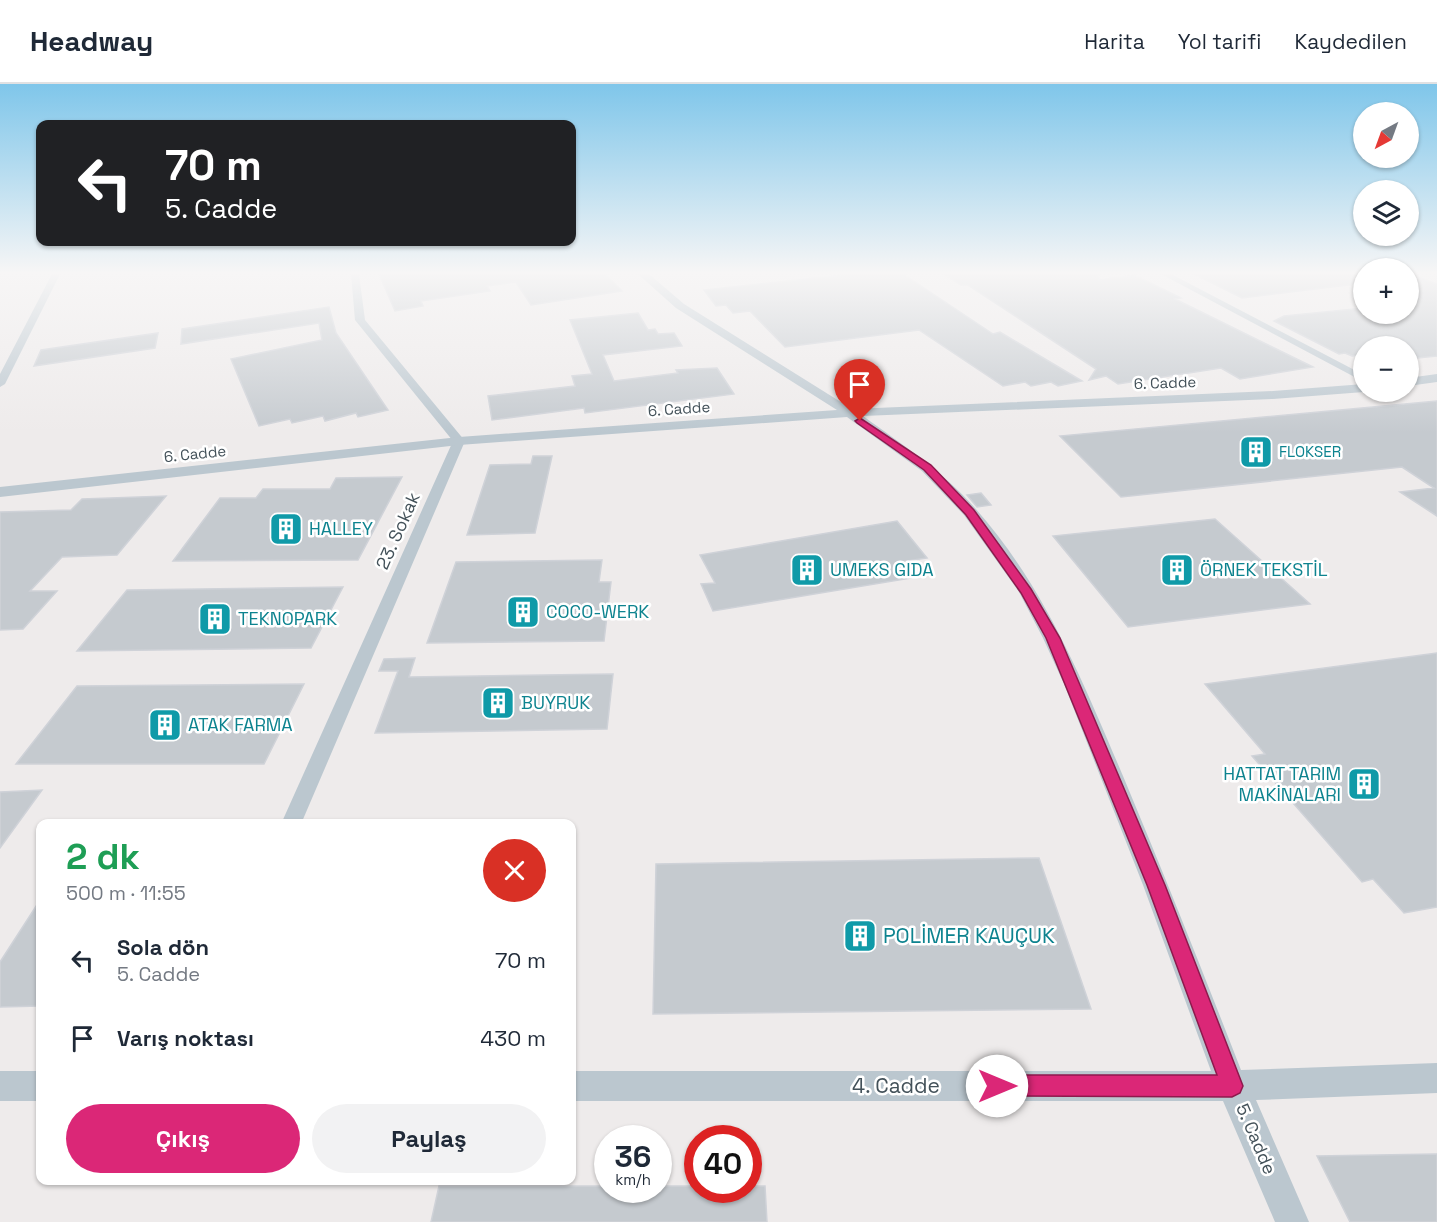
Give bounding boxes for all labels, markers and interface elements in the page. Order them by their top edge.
text: Headway [30,23,153,59]
text: Harita [1084,28,1145,55]
text: Yol tarifi [1178,28,1261,55]
text: Kaydedilen [1294,28,1407,55]
north arrow [1353,102,1419,168]
map controls [1353,102,1419,402]
text: 70 m [165,139,262,192]
icon: left [66,144,144,222]
button: layers [1353,180,1419,246]
text: 5. Cadde [165,191,277,226]
button: + [1353,258,1419,324]
button: − [1353,336,1419,402]
pin [834,359,885,421]
icon: arrive [843,368,876,401]
street label: 6. Cadde [1133,372,1197,393]
street label: 6. Cadde [647,397,711,420]
building icon: FLOKSER [1238,434,1274,470]
street label: 6. Cadde [163,441,227,466]
place label: FLOKSER [1279,442,1341,461]
street label: 23. Sokak [370,488,425,573]
building icon: HALLEY [268,511,304,547]
place label: HALLEY [309,517,373,540]
building icon: UMEKS GIDA [789,552,825,588]
building icon: ÖRNEK TEKSTİL [1159,552,1195,588]
place label: UMEKS GIDA [830,558,934,581]
place label: ÖRNEK TEKSTİL [1200,558,1328,581]
building icon: COCO-WERK [505,594,541,630]
place label: COCO-WERK [546,600,649,623]
building icon: TEKNOPARK [197,601,233,637]
place label: TEKNOPARK [238,607,337,630]
building icon: BUYRUK [480,685,516,721]
place label: BUYRUK [521,691,590,714]
building icon: ATAK FARMA [147,707,183,743]
place label: ATAK FARMA [188,713,293,736]
place label: HATTAT TARIM MAKİNALARI [1223,762,1341,806]
building icon: HATTAT TARIM MAKİNALARI [1346,766,1382,802]
text: 2 dk [66,834,140,880]
button: close [483,839,546,902]
text: 500 m · 11:55 [66,880,186,906]
building icon: POLİMER KAUÇUK [842,918,878,954]
place label: POLİMER KAUÇUK [883,922,1055,949]
text: Sola dön [117,933,209,961]
icon: left [66,944,99,977]
text: 70 m [495,946,546,974]
text: 5. Cadde [117,961,200,987]
icon: arrive [66,1022,99,1055]
text: Varış noktası [117,1024,254,1052]
text: 430 m [480,1024,546,1052]
position arrow [965,1054,1029,1118]
street label: 4. Cadde [852,1072,940,1099]
street label: 5. Cadde [1231,1100,1282,1178]
button: Çıkış [66,1104,300,1173]
button: Paylaş [312,1104,546,1173]
speed limit sign: 40 [684,1125,762,1203]
text: 36 [615,1137,651,1176]
text: km/h [615,1170,651,1189]

